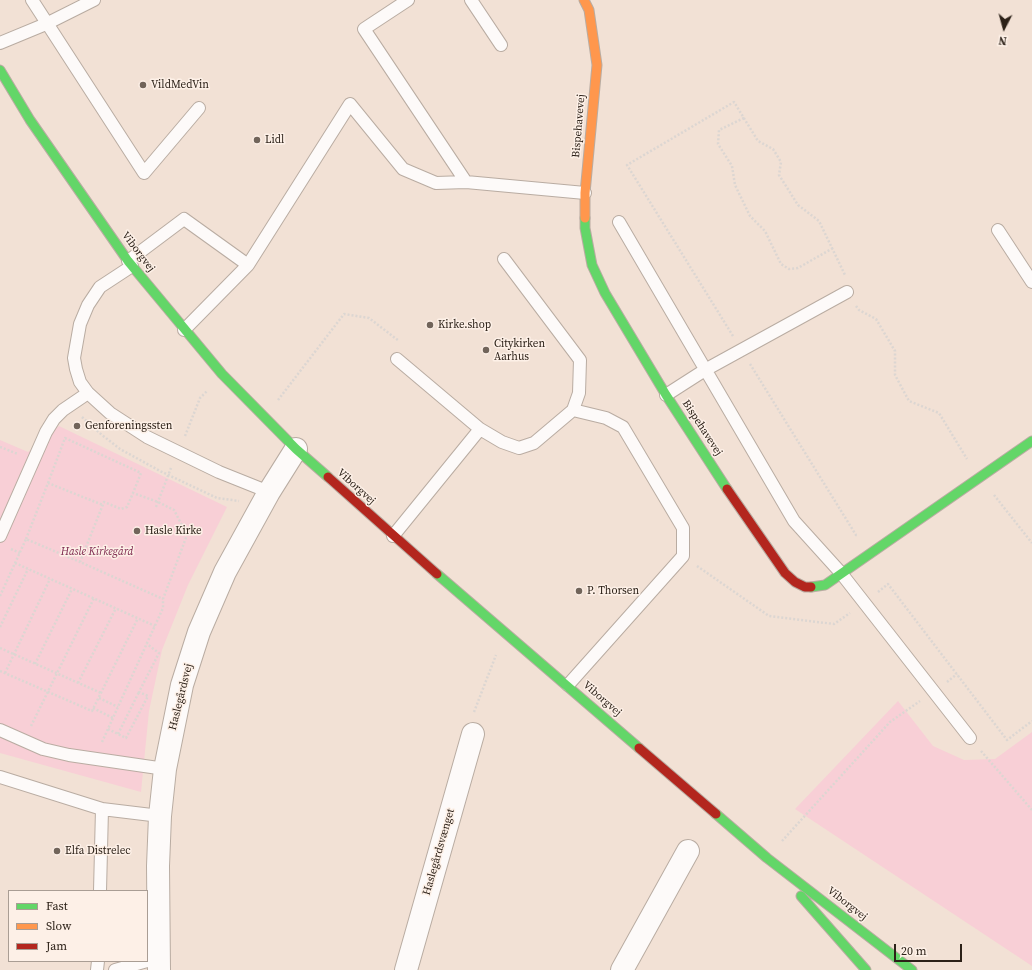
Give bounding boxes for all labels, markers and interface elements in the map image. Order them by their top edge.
north arrow [984,8,1024,48]
text: N [998,33,1007,48]
place label: VildMedVin [151,78,209,92]
marker: VildMedVin [138,80,148,90]
street label: Bispehavevej [570,94,588,158]
place label: Lidl [265,133,284,147]
marker: Lidl [252,135,262,145]
street label: Viborgvej [119,229,157,275]
place label: Kirke.shop [438,318,491,332]
marker: Kirke.shop [425,320,435,330]
place label: Citykirken Aarhus [494,337,545,363]
marker: Citykirken Aarhus [481,345,491,355]
street label: Bispehavevej [679,398,725,458]
place label: Genforeningssten [85,419,172,433]
marker: Genforeningssten [72,421,82,431]
street label: Viborgvej [334,466,378,508]
place label: Hasle Kirke [145,524,202,538]
marker: Hasle Kirke [132,526,142,536]
park label: Hasle Kirkegård [61,545,133,559]
place label: P. Thorsen [587,584,639,598]
marker: P. Thorsen [574,586,584,596]
street label: Haslegårdsvej [166,662,196,732]
street label: Viborgvej [580,679,624,719]
street label: Haslegårdsvænget [420,807,458,897]
place label: Elfa Distrelec [65,844,131,858]
marker: Elfa Distrelec [52,846,62,856]
street label: Viborgvej [824,884,870,924]
legend [8,890,148,962]
text: Fast [46,898,68,914]
text: Slow [46,918,71,934]
scale bar [896,936,964,962]
text: Jam [46,938,67,954]
text: 20 m [901,943,927,959]

